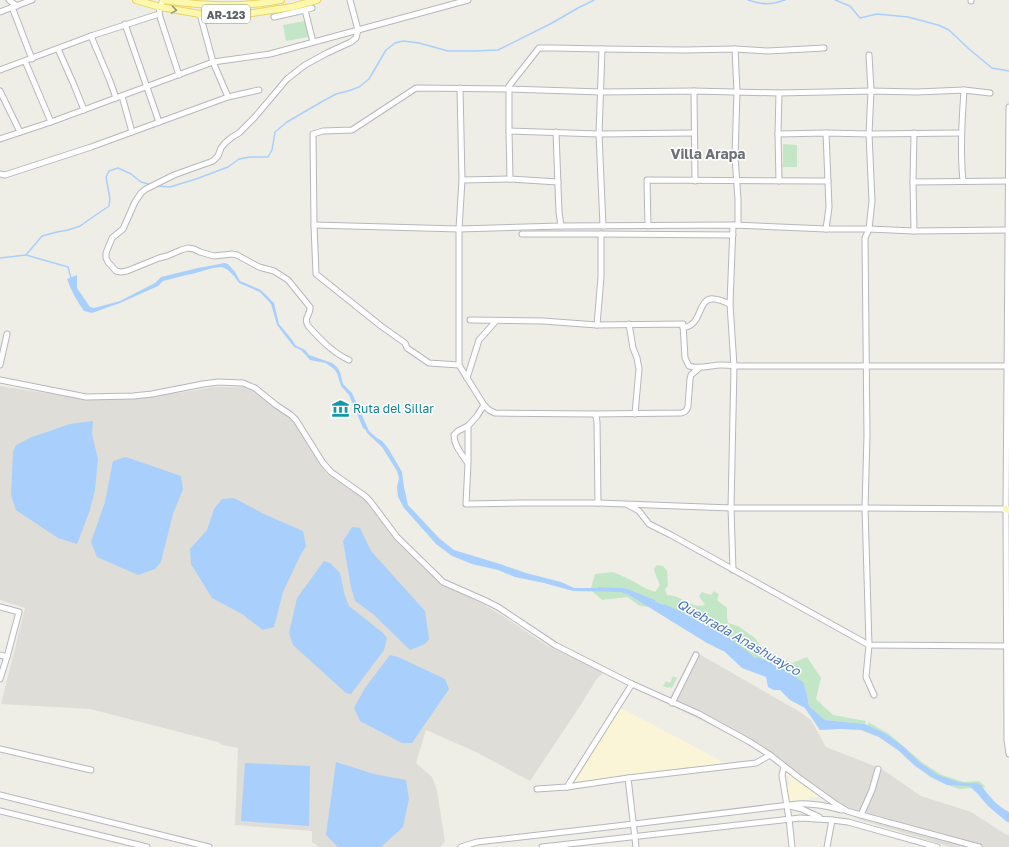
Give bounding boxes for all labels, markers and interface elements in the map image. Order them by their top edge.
one-way arrow [171,5,177,14]
road number: AR-123 [202,5,250,23]
district label: Villa Arapa [671,145,745,162]
museum icon: Ruta del Sillar [330,398,350,418]
place label: Ruta del Sillar [353,401,434,416]
water label: Quebrada Anashuayco [675,595,805,679]

